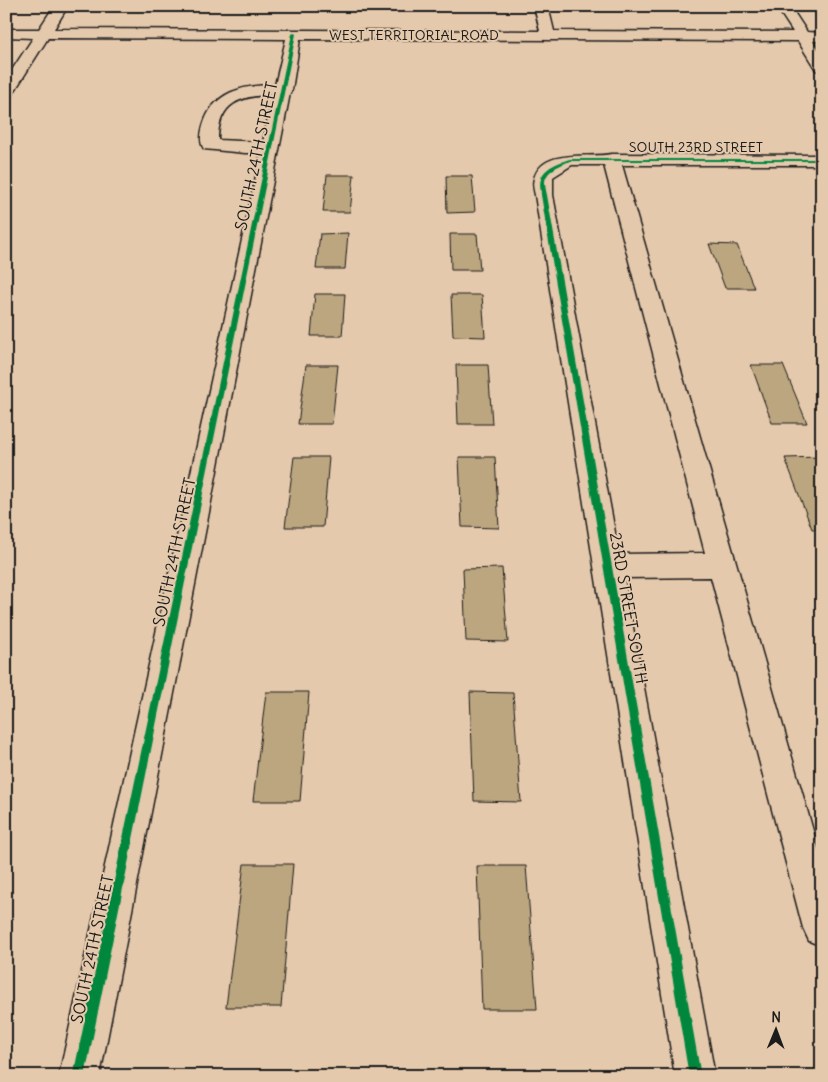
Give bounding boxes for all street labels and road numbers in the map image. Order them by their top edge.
street label: WEST TERRITORIAL ROAD [329,26,499,44]
street label: SOUTH 24TH STREET [230,80,282,232]
street label: SOUTH 23RD STREET [629,138,763,156]
street label: SOUTH 24TH STREET [148,476,200,628]
street label: 23RD STREET SOUTH [606,531,652,685]
street label: SOUTH 24TH STREET [66,873,118,1025]

